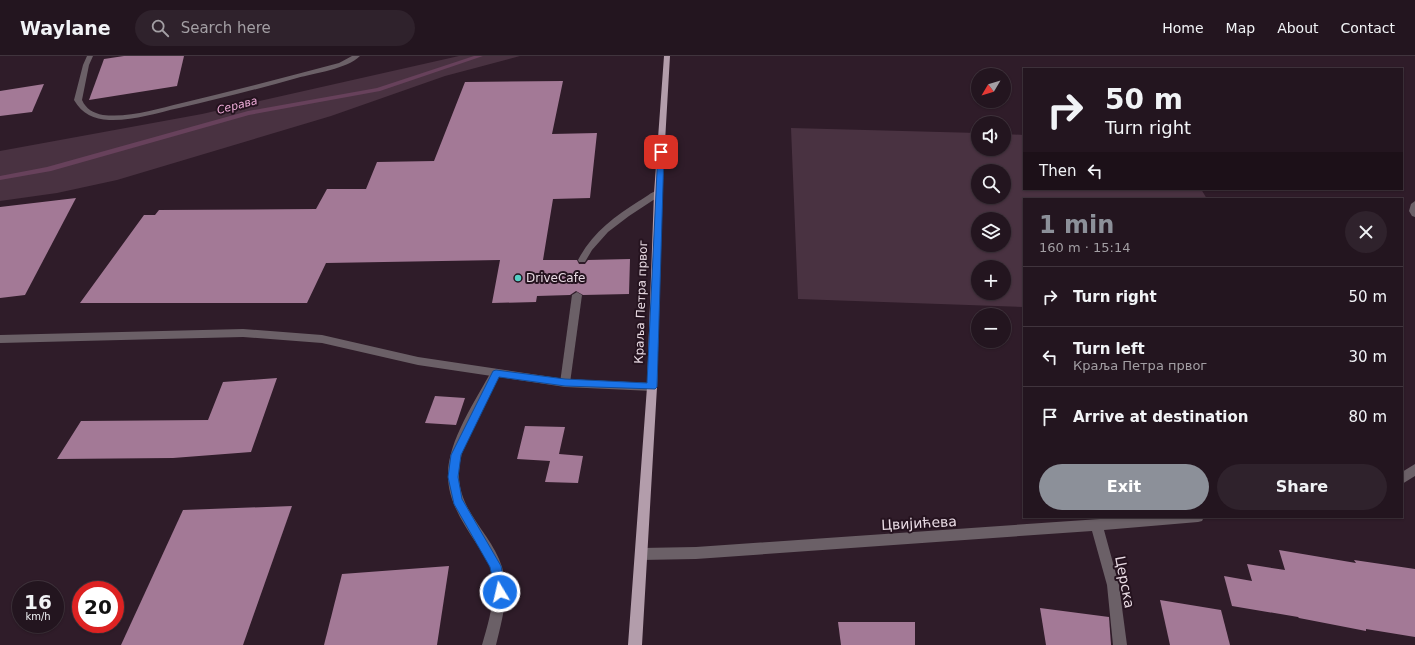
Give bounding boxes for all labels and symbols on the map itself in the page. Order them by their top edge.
north arrow [971,68,1011,108]
water label: Серава [215,94,259,117]
pin [644,135,678,169]
street label: Краља Петра првог [632,240,650,364]
place label: DriveCafe [526,271,585,285]
marker: DriveCafe [513,273,523,283]
street label: Цвијићева [881,513,957,533]
street label: Церска [1112,554,1138,610]
position arrow [479,571,521,613]
speed limit sign: 20 [72,581,124,633]

